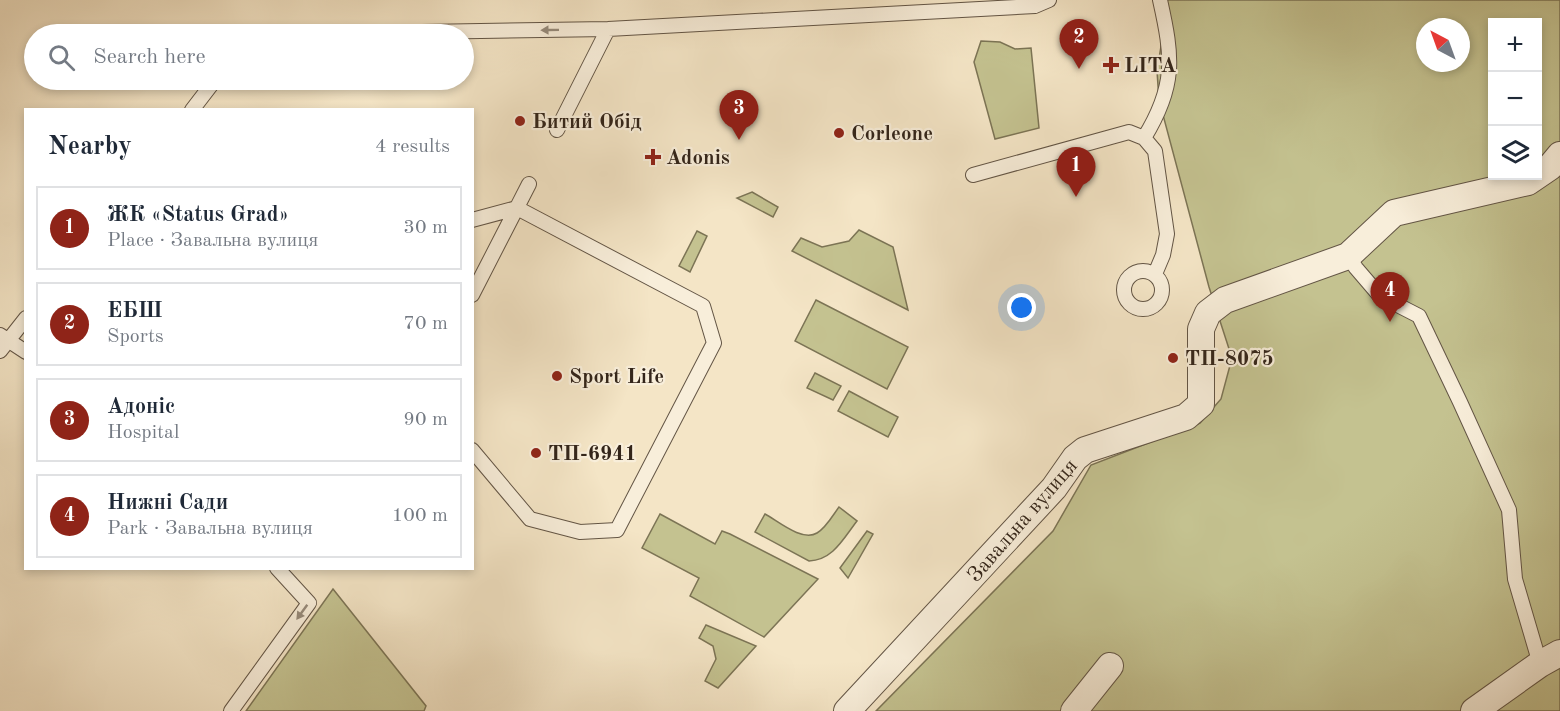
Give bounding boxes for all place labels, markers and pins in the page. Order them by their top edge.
pin: 2 [1060,20,1098,69]
marker: LITA [1102,56,1120,74]
place label: LITA [1124,56,1176,77]
pin: 3 [720,90,758,140]
place label: Битий Обід [532,112,642,133]
marker: Битий Обід [513,114,527,128]
place label: Corleone [851,124,933,145]
marker: Corleone [832,126,846,140]
marker: Adonis [644,148,662,166]
place label: Adonis [666,148,730,169]
pin: 1 [1056,148,1096,197]
pin: 4 [1370,272,1410,322]
place label: ТП-8075 [1185,349,1274,370]
marker: ТП-8075 [1166,351,1180,365]
place label: Sport Life [569,367,664,388]
marker: Sport Life [550,369,564,383]
place label: ТП-6941 [548,444,637,465]
marker: ТП-6941 [529,446,543,460]

